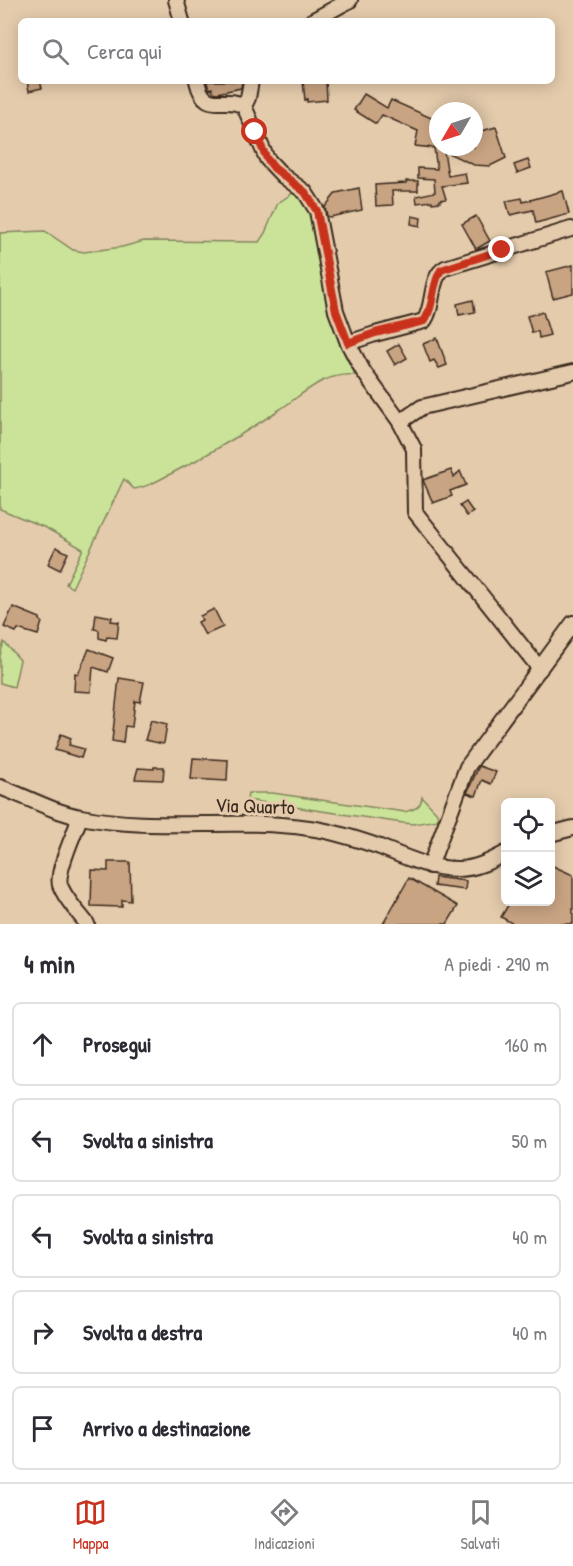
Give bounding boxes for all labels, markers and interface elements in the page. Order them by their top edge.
search box [18,18,555,84]
icon: search [39,35,72,68]
text: Cerca qui [87,36,162,66]
north arrow [429,102,483,156]
route start [241,118,267,144]
route end [488,236,514,262]
street label: Via Quarto [215,791,295,820]
map controls [501,798,555,906]
button: locate [501,798,555,852]
button: layers [501,852,555,906]
text: 4 min [24,946,75,981]
text: A piedi · 290 m [444,950,549,977]
icon: ahead [26,1028,59,1061]
text: Prosegui [83,1029,152,1059]
text: 160 m [505,1031,547,1058]
icon: left [26,1124,59,1157]
text: Svolta a sinistra [83,1125,213,1155]
text: 50 m [511,1127,547,1154]
icon: left [26,1220,59,1253]
text: Svolta a sinistra [83,1221,213,1251]
text: 40 m [512,1223,547,1250]
icon: right [26,1316,59,1349]
text: Svolta a destra [83,1317,202,1347]
text: 40 m [512,1319,547,1346]
icon: arrive [26,1412,59,1445]
text: Arrivo a destinazione [83,1413,251,1443]
tab: Mappa [73,1496,109,1554]
tab: Indicazioni [254,1496,315,1554]
tab: Salvati [461,1496,500,1554]

